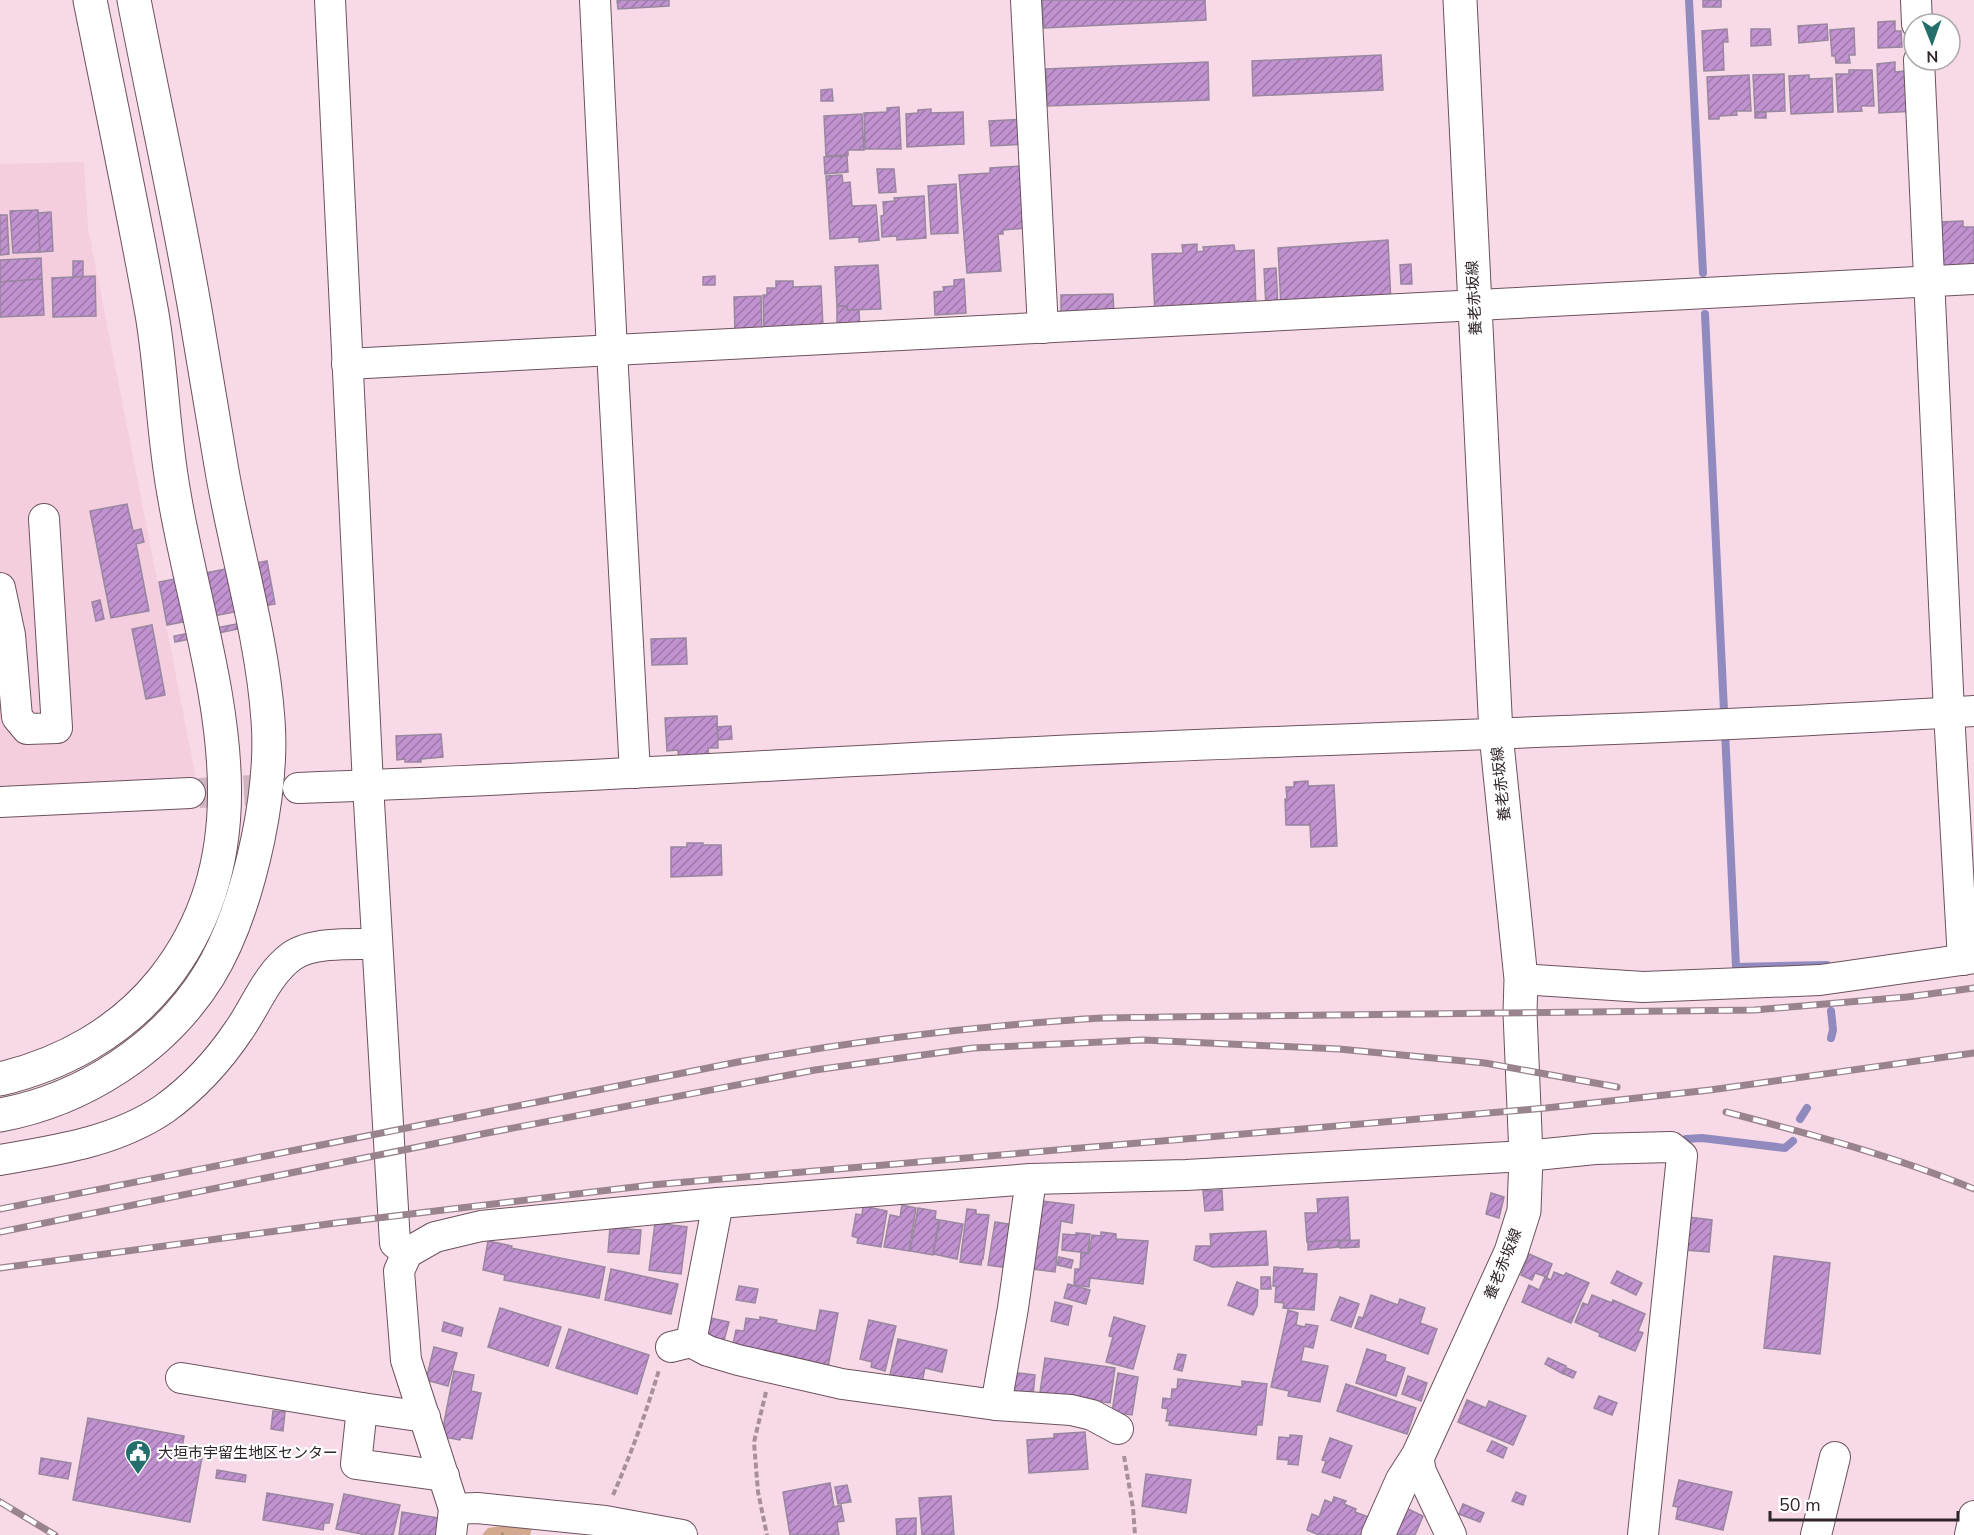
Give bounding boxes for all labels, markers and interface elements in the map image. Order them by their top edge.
north arrow [1902,12,1962,72]
text: N [1926,45,1938,67]
street label: 養老赤坂線 [1462,260,1486,336]
street label: 養老赤坂線 [1487,746,1515,822]
street label: 養老赤坂線 [1480,1225,1526,1303]
public building icon: 大垣市宇留生地区センター [123,1438,153,1476]
place label: 大垣市宇留生地区センター [158,1443,338,1463]
scale bar [1770,1484,1958,1522]
text: 50 m [1779,1493,1821,1517]

